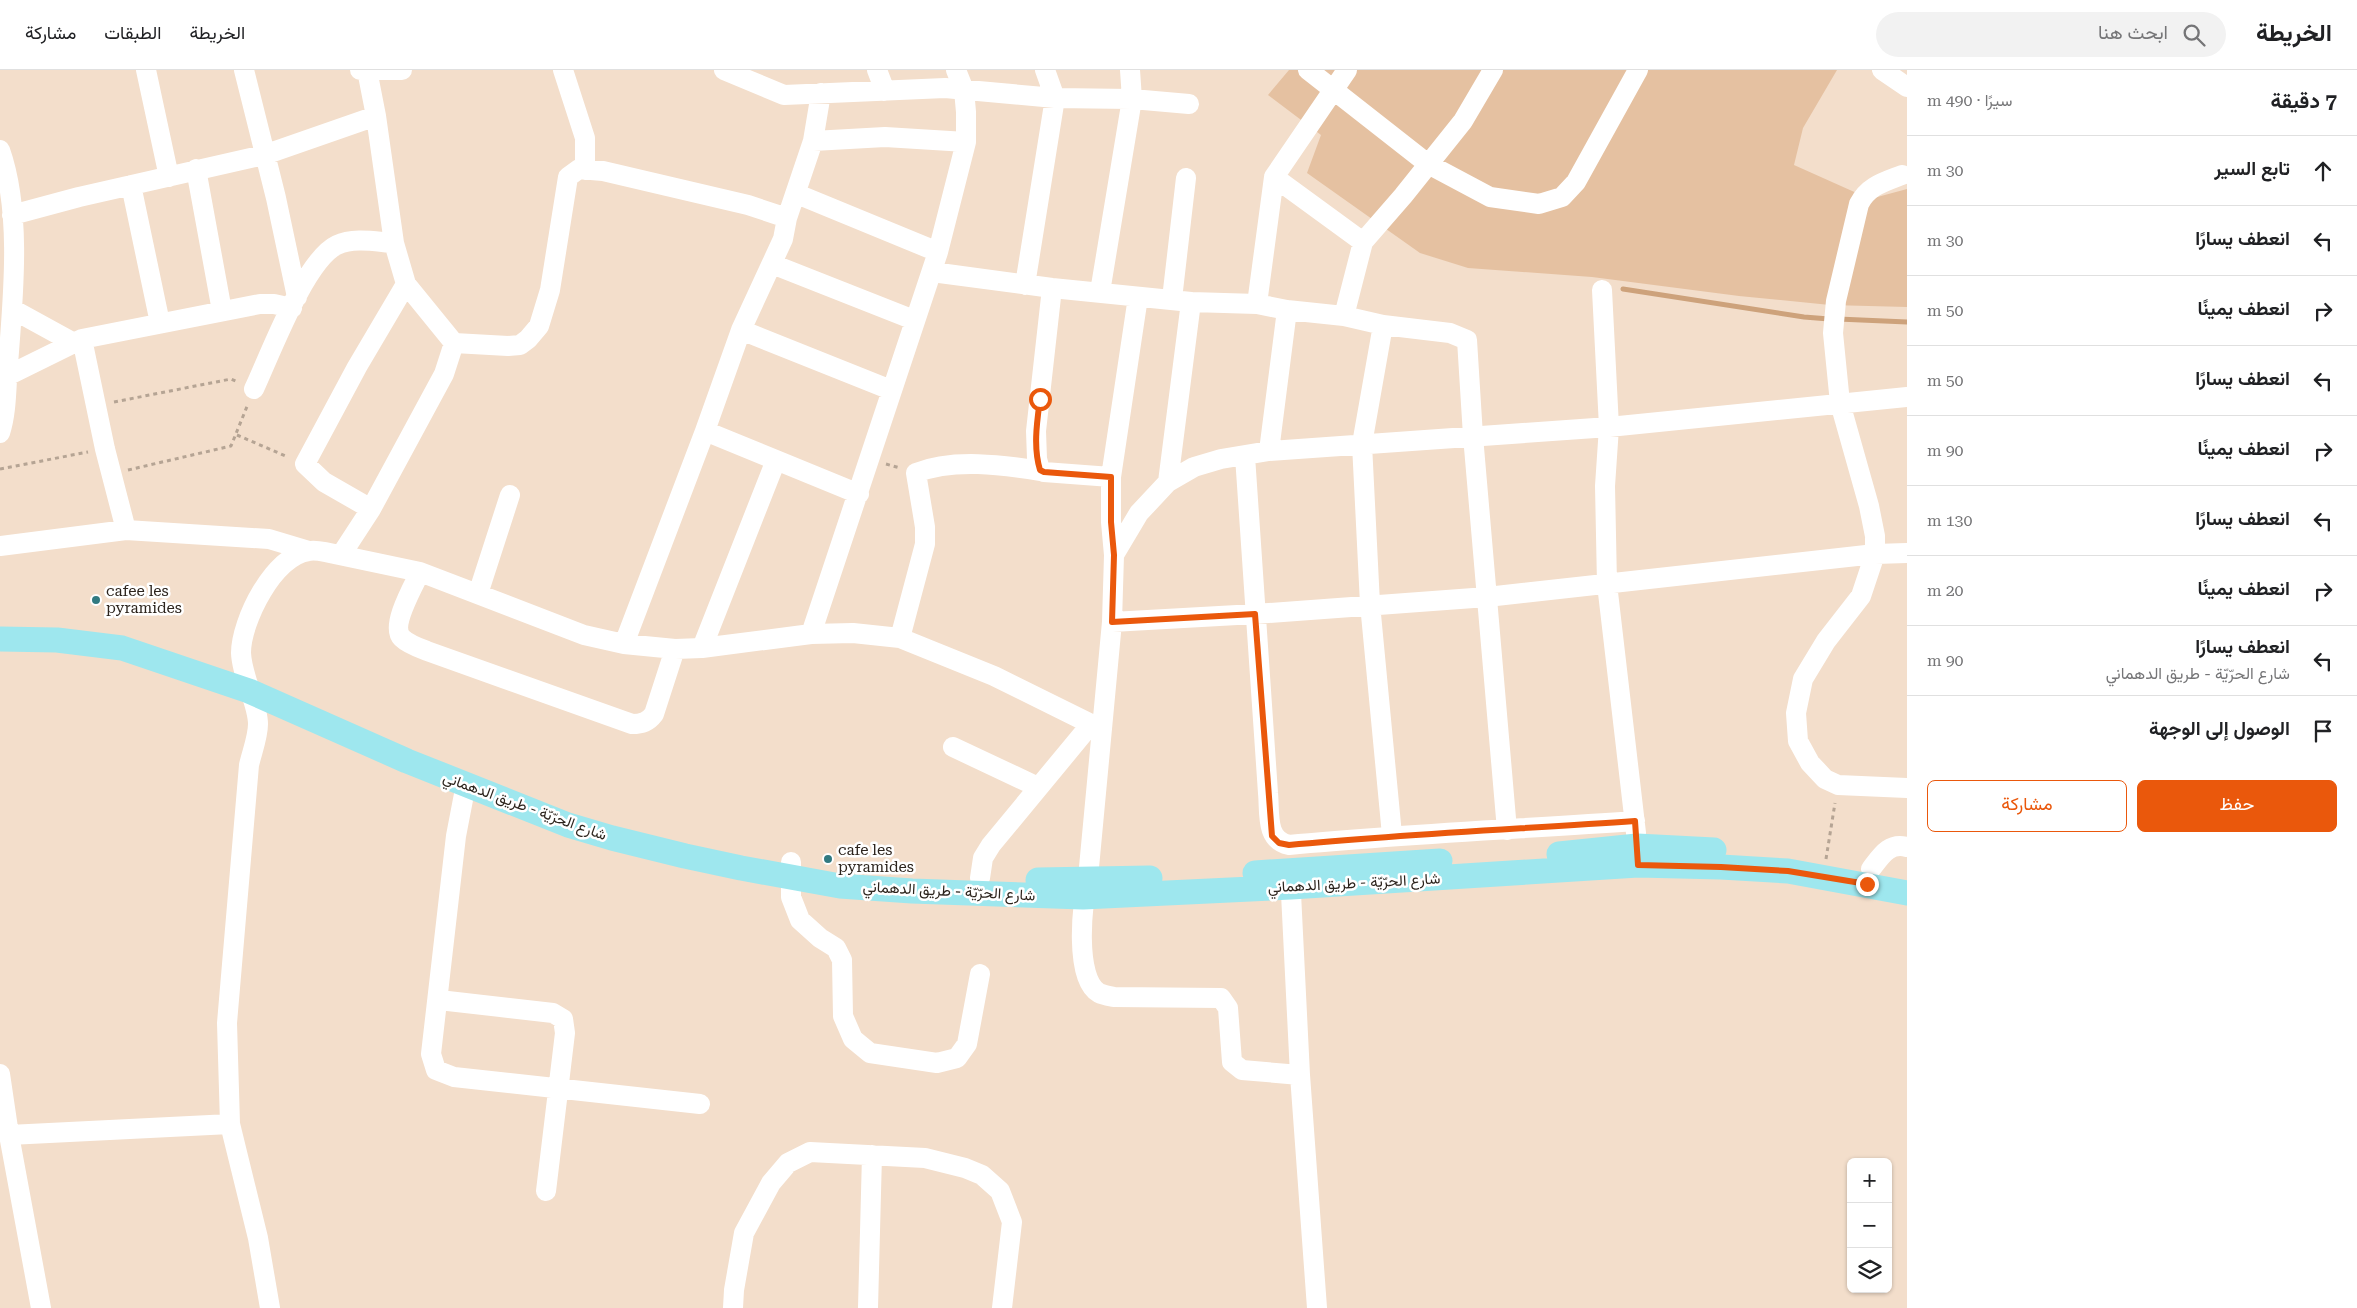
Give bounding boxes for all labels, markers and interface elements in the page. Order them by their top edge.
search box [1876,12,2226,57]
text: الخريطة [2256,19,2332,47]
text: ابحث هنا [2098,21,2168,44]
icon: search [2180,21,2208,49]
text: مشاركة [25,22,76,43]
text: الطبقات [104,22,161,43]
text: الخريطة [189,22,245,43]
text: 7 دقيقة [2270,89,2337,113]
text: سيرًا · 490 m [1927,91,2012,110]
text: تابع السير [2214,157,2290,180]
icon: ahead [2309,157,2337,185]
text: 30 m [1927,161,1964,180]
text: انعطف يسارًا [2195,227,2290,250]
icon: left [2309,227,2337,255]
text: 30 m [1927,231,1964,250]
text: انعطف يمينًا [2198,297,2290,320]
icon: right [2309,297,2337,325]
text: 50 m [1927,301,1964,320]
text: انعطف يسارًا [2195,367,2290,390]
icon: left [2309,367,2337,395]
text: 50 m [1927,371,1964,390]
route start [1029,388,1052,411]
text: انعطف يمينًا [2198,437,2290,460]
icon: right [2309,437,2337,465]
text: 90 m [1927,441,1964,460]
text: انعطف يسارًا [2195,507,2290,530]
icon: left [2309,507,2337,535]
text: 130 m [1927,511,1973,530]
text: انعطف يمينًا [2198,577,2290,600]
icon: right [2309,577,2337,605]
text: 20 m [1927,581,1964,600]
place label: cafee les pyramides [106,582,182,617]
marker: cafee les pyramides [90,594,102,606]
text: انعطف يسارًا [2195,635,2290,658]
icon: left [2309,647,2337,675]
text: 90 m [1927,651,1964,670]
text: شارع الحرّيّة - طريق الدهماني [2106,664,2290,683]
text: الوصول إلى الوجهة [2149,717,2290,740]
icon: arrive [2309,717,2337,745]
street label: شارع الحرّيّة - طريق الدهماني [439,768,609,848]
button: مشاركة [1927,780,2127,832]
button: حفظ [2137,780,2337,832]
place label: cafe les pyramides [838,841,914,876]
marker: cafe les pyramides [822,853,834,865]
street label: شارع الحرّيّة - طريق الدهماني [1267,869,1441,901]
route end [1856,873,1879,896]
street label: شارع الحرّيّة - طريق الدهماني [862,877,1036,909]
map controls [1847,1158,1892,1293]
button: + [1847,1158,1892,1203]
button: − [1847,1203,1892,1248]
button: layers [1847,1248,1892,1293]

